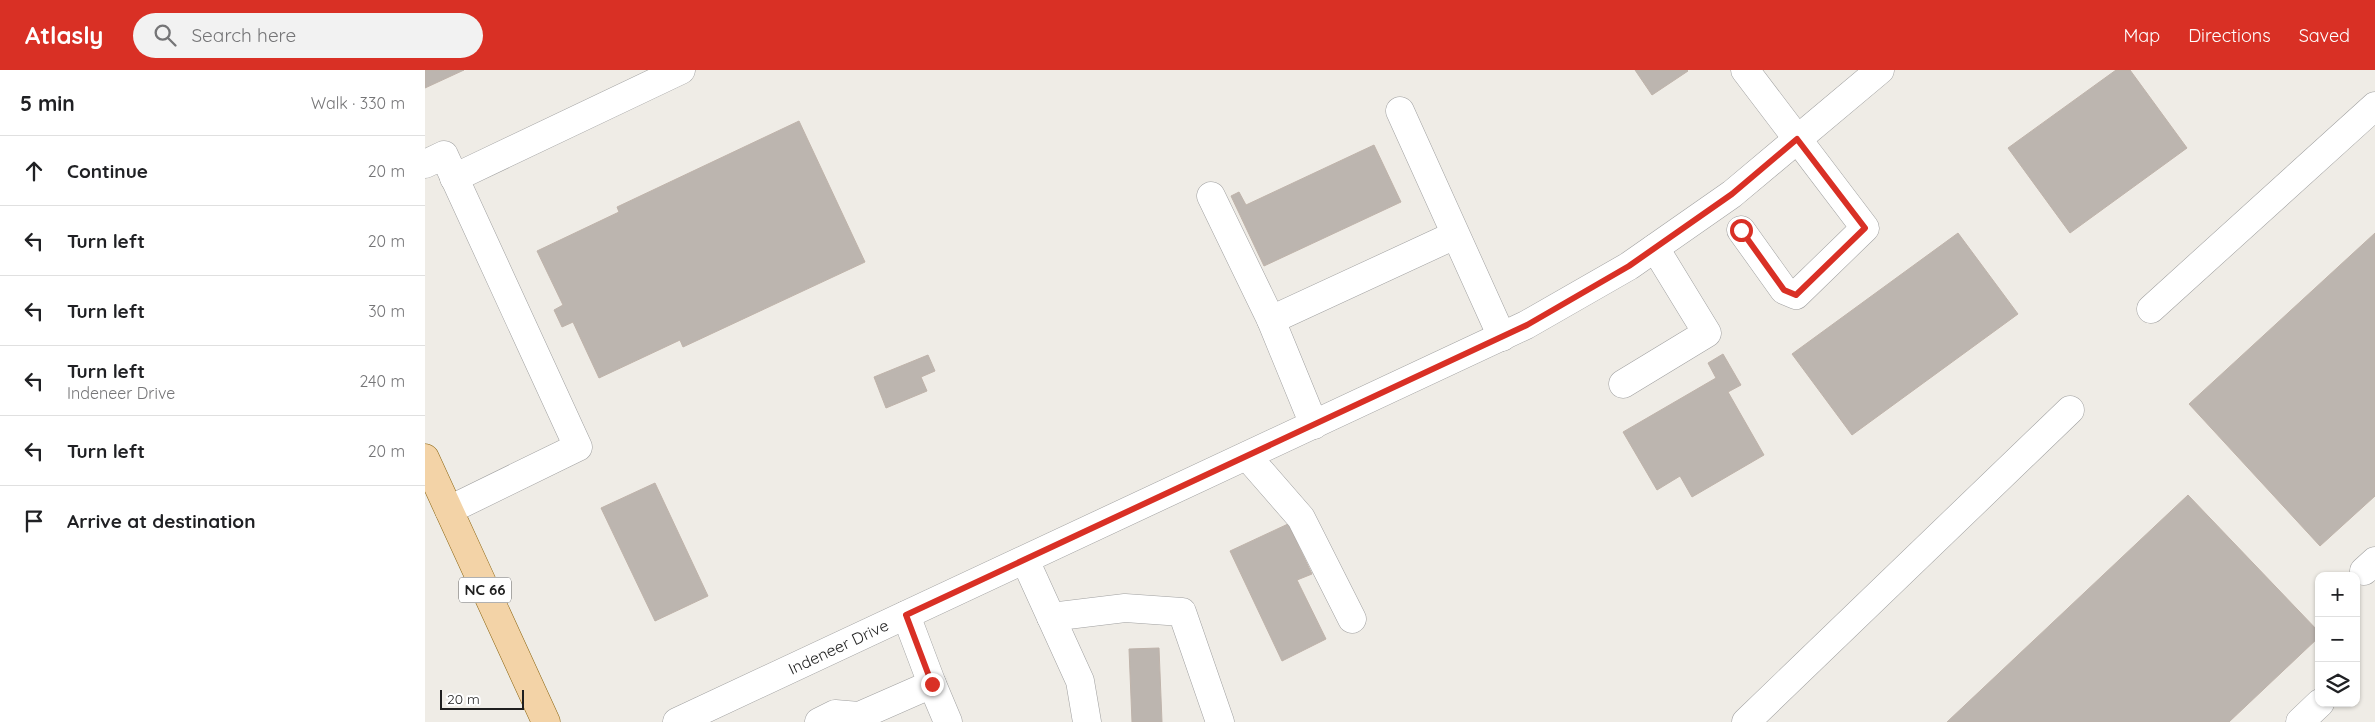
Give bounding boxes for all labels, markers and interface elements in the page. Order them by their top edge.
search box [133,13,483,58]
text: Atlasly [25,20,103,50]
icon: search [151,21,179,49]
text: Search here [191,23,296,47]
text: Map [2123,24,2160,47]
text: Directions [2188,24,2271,47]
text: Saved [2299,24,2350,47]
text: 5 min [20,90,75,116]
text: Walk · 330 m [311,93,405,113]
icon: ahead [20,157,48,185]
text: Continue [67,159,148,183]
text: 20 m [368,161,405,181]
route start [1730,219,1753,242]
icon: left [20,227,48,255]
text: Turn left [67,229,145,253]
text: 20 m [368,231,405,251]
icon: left [20,297,48,325]
text: Turn left [67,299,145,323]
text: 30 m [368,301,405,321]
text: Turn left [67,359,145,383]
icon: left [20,367,48,395]
text: 240 m [359,371,405,391]
text: Indeneer Drive [67,383,175,403]
icon: left [20,437,48,465]
text: Turn left [67,439,145,463]
text: 20 m [368,441,405,461]
icon: arrive [20,507,48,535]
text: Arrive at destination [67,509,256,533]
map controls [2315,572,2360,707]
button: + [2315,572,2360,617]
road number: NC 66 [459,578,511,602]
street label: Indeneer Drive [785,615,892,679]
button: − [2315,617,2360,662]
button: layers [2315,662,2360,707]
route end [921,673,944,696]
scale bar [440,687,524,710]
text: 20 m [447,690,480,708]

